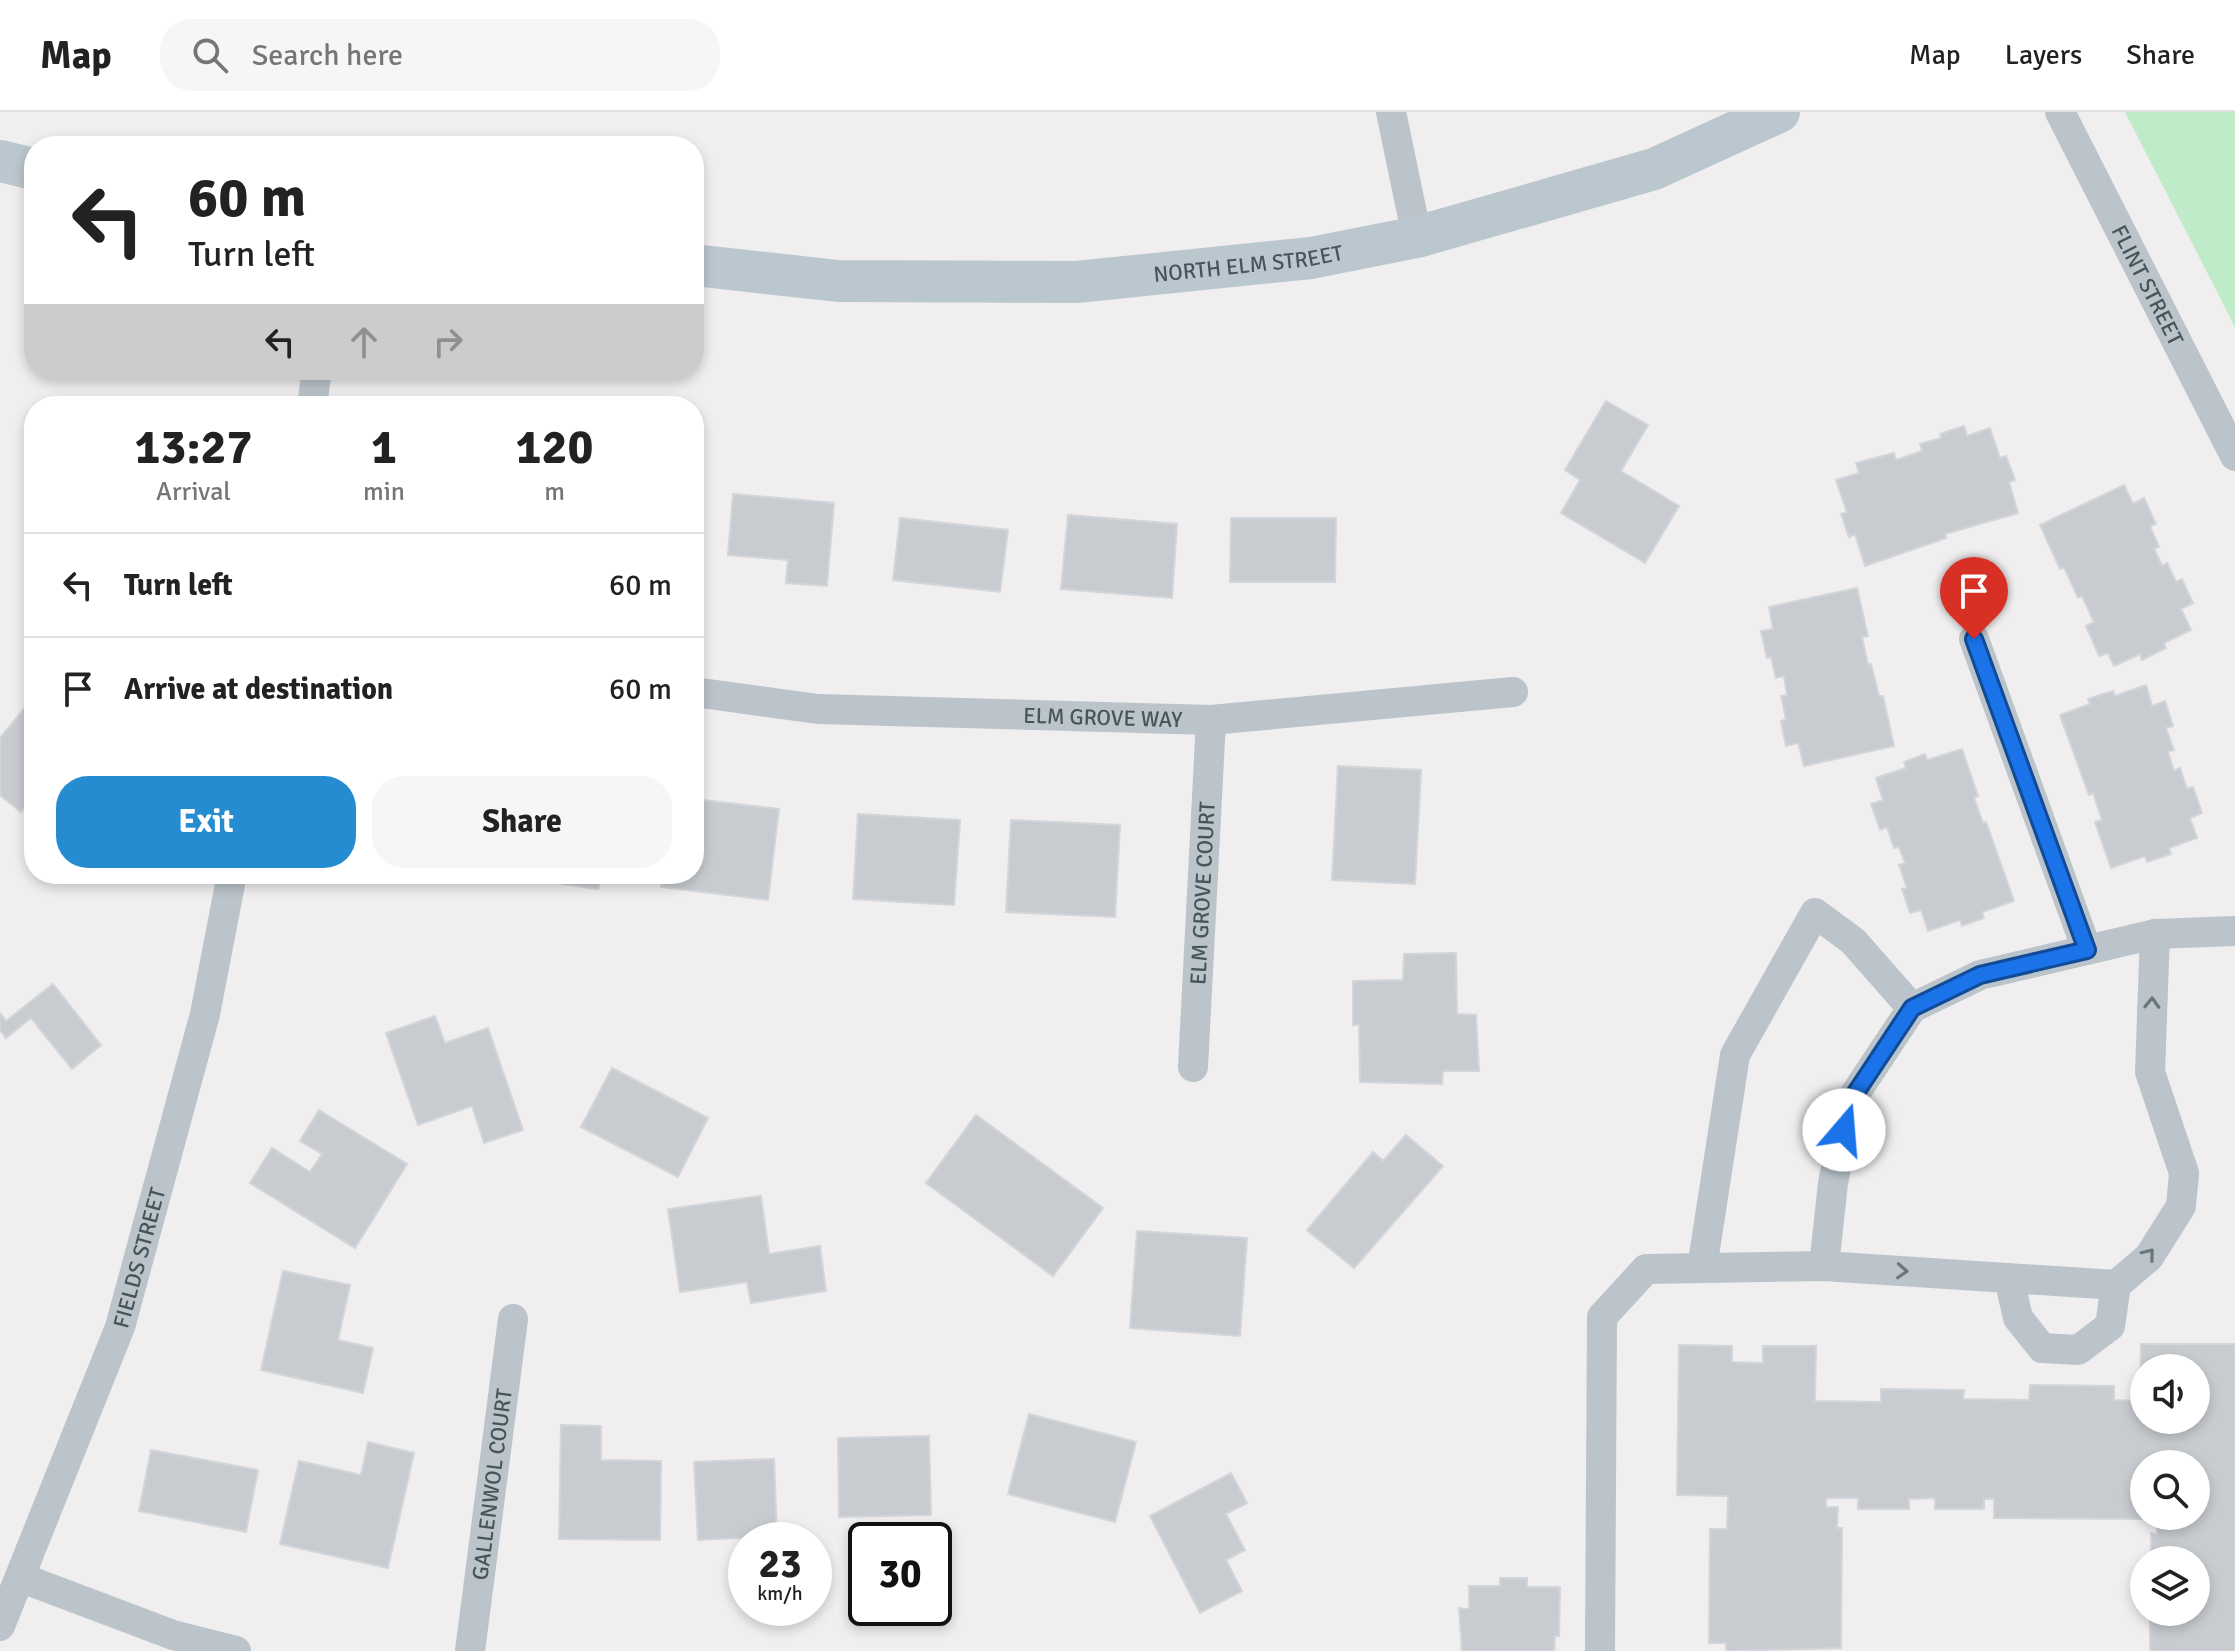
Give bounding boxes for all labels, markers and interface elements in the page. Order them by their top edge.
search box [160,19,720,91]
text: Map [40,32,112,79]
icon: search [188,33,232,77]
text: Search here [252,37,403,74]
text: Map [1909,38,1961,72]
text: Layers [2005,38,2082,72]
text: Share [2126,38,2195,72]
text: 60 m [188,163,306,232]
icon: left [56,168,160,272]
street label: FLINT STREET [2106,220,2190,350]
text: Turn left [188,232,315,277]
street label: NORTH ELM STREET [1152,238,1345,288]
icon: left [258,320,302,364]
icon: ahead [342,320,386,364]
icon: right [426,320,470,364]
text: 13:27 [135,418,252,477]
text: 1 [371,418,397,477]
text: 120 [516,418,593,477]
text: Arrival [156,476,231,508]
text: min [363,476,405,508]
text: m [544,476,565,508]
pin [1940,557,2008,639]
icon: left [56,563,100,607]
text: Turn left [124,567,233,604]
text: 60 m [609,567,672,604]
icon: arrive [1952,569,1996,613]
icon: arrive [56,667,100,711]
text: Arrive at destination [124,671,393,708]
text: 60 m [609,671,672,708]
street label: ELM GROVE WAY [1023,701,1183,733]
button: Exit [56,776,356,868]
button: Share [372,776,672,868]
street label: ELM GROVE COURT [1184,801,1220,986]
one-way arrow [2144,996,2161,1009]
position arrow [1802,1088,1886,1172]
street label: FIELDS STREET [107,1184,171,1331]
one-way arrow [2139,1248,2154,1263]
one-way arrow [1896,1262,1909,1279]
map controls [2130,1354,2210,1626]
button: sound [2130,1354,2210,1434]
street label: GALLENWOL COURT [466,1387,517,1582]
button: search [2130,1450,2210,1530]
speed limit sign: 30 [848,1522,952,1626]
text: 23 [758,1539,802,1589]
button: layers [2130,1546,2210,1626]
text: km/h [757,1581,803,1606]

